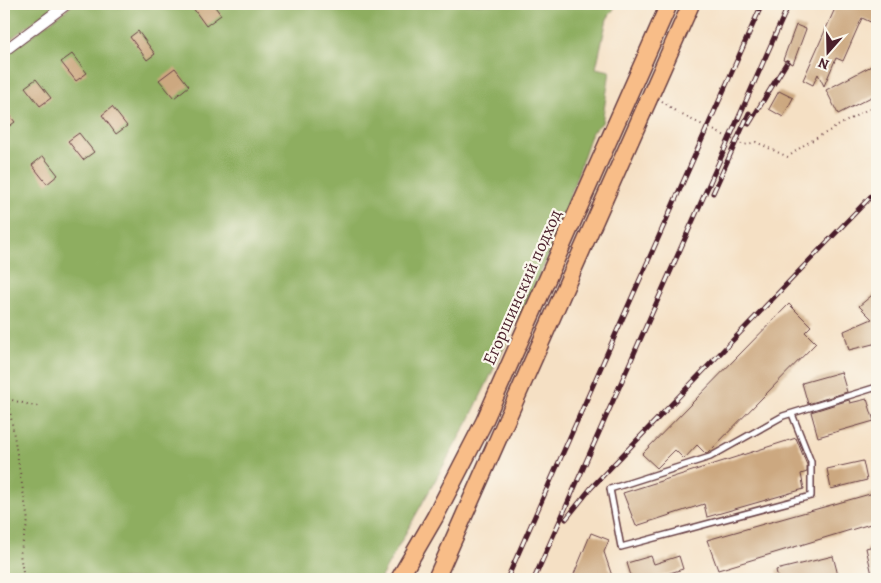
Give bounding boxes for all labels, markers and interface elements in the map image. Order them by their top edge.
north arrow [804,28,854,78]
text: N [816,53,832,74]
street label: Егоршинский подход [477,205,567,369]

